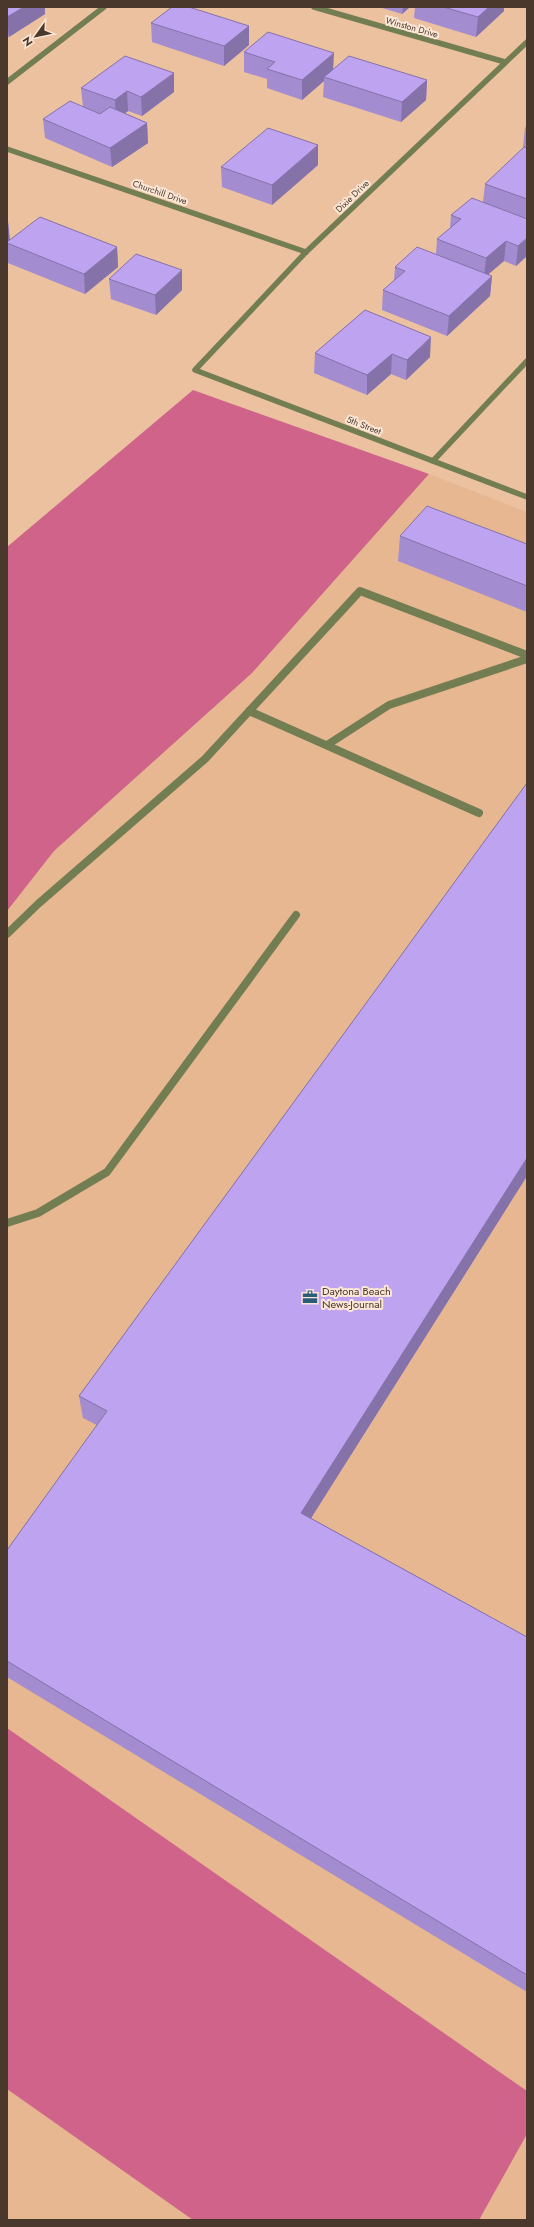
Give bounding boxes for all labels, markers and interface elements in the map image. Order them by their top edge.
street label: Winston Drive [384,13,440,41]
north arrow [16,16,56,56]
text: N [19,33,37,49]
street label: Churchill Drive [131,177,189,208]
street label: Dixie Drive [332,177,372,215]
street label: 5th Street [345,412,384,438]
place label: Daytona Beach News-Journal [322,1283,391,1312]
office icon: Daytona Beach News-Journal [301,1288,319,1306]

